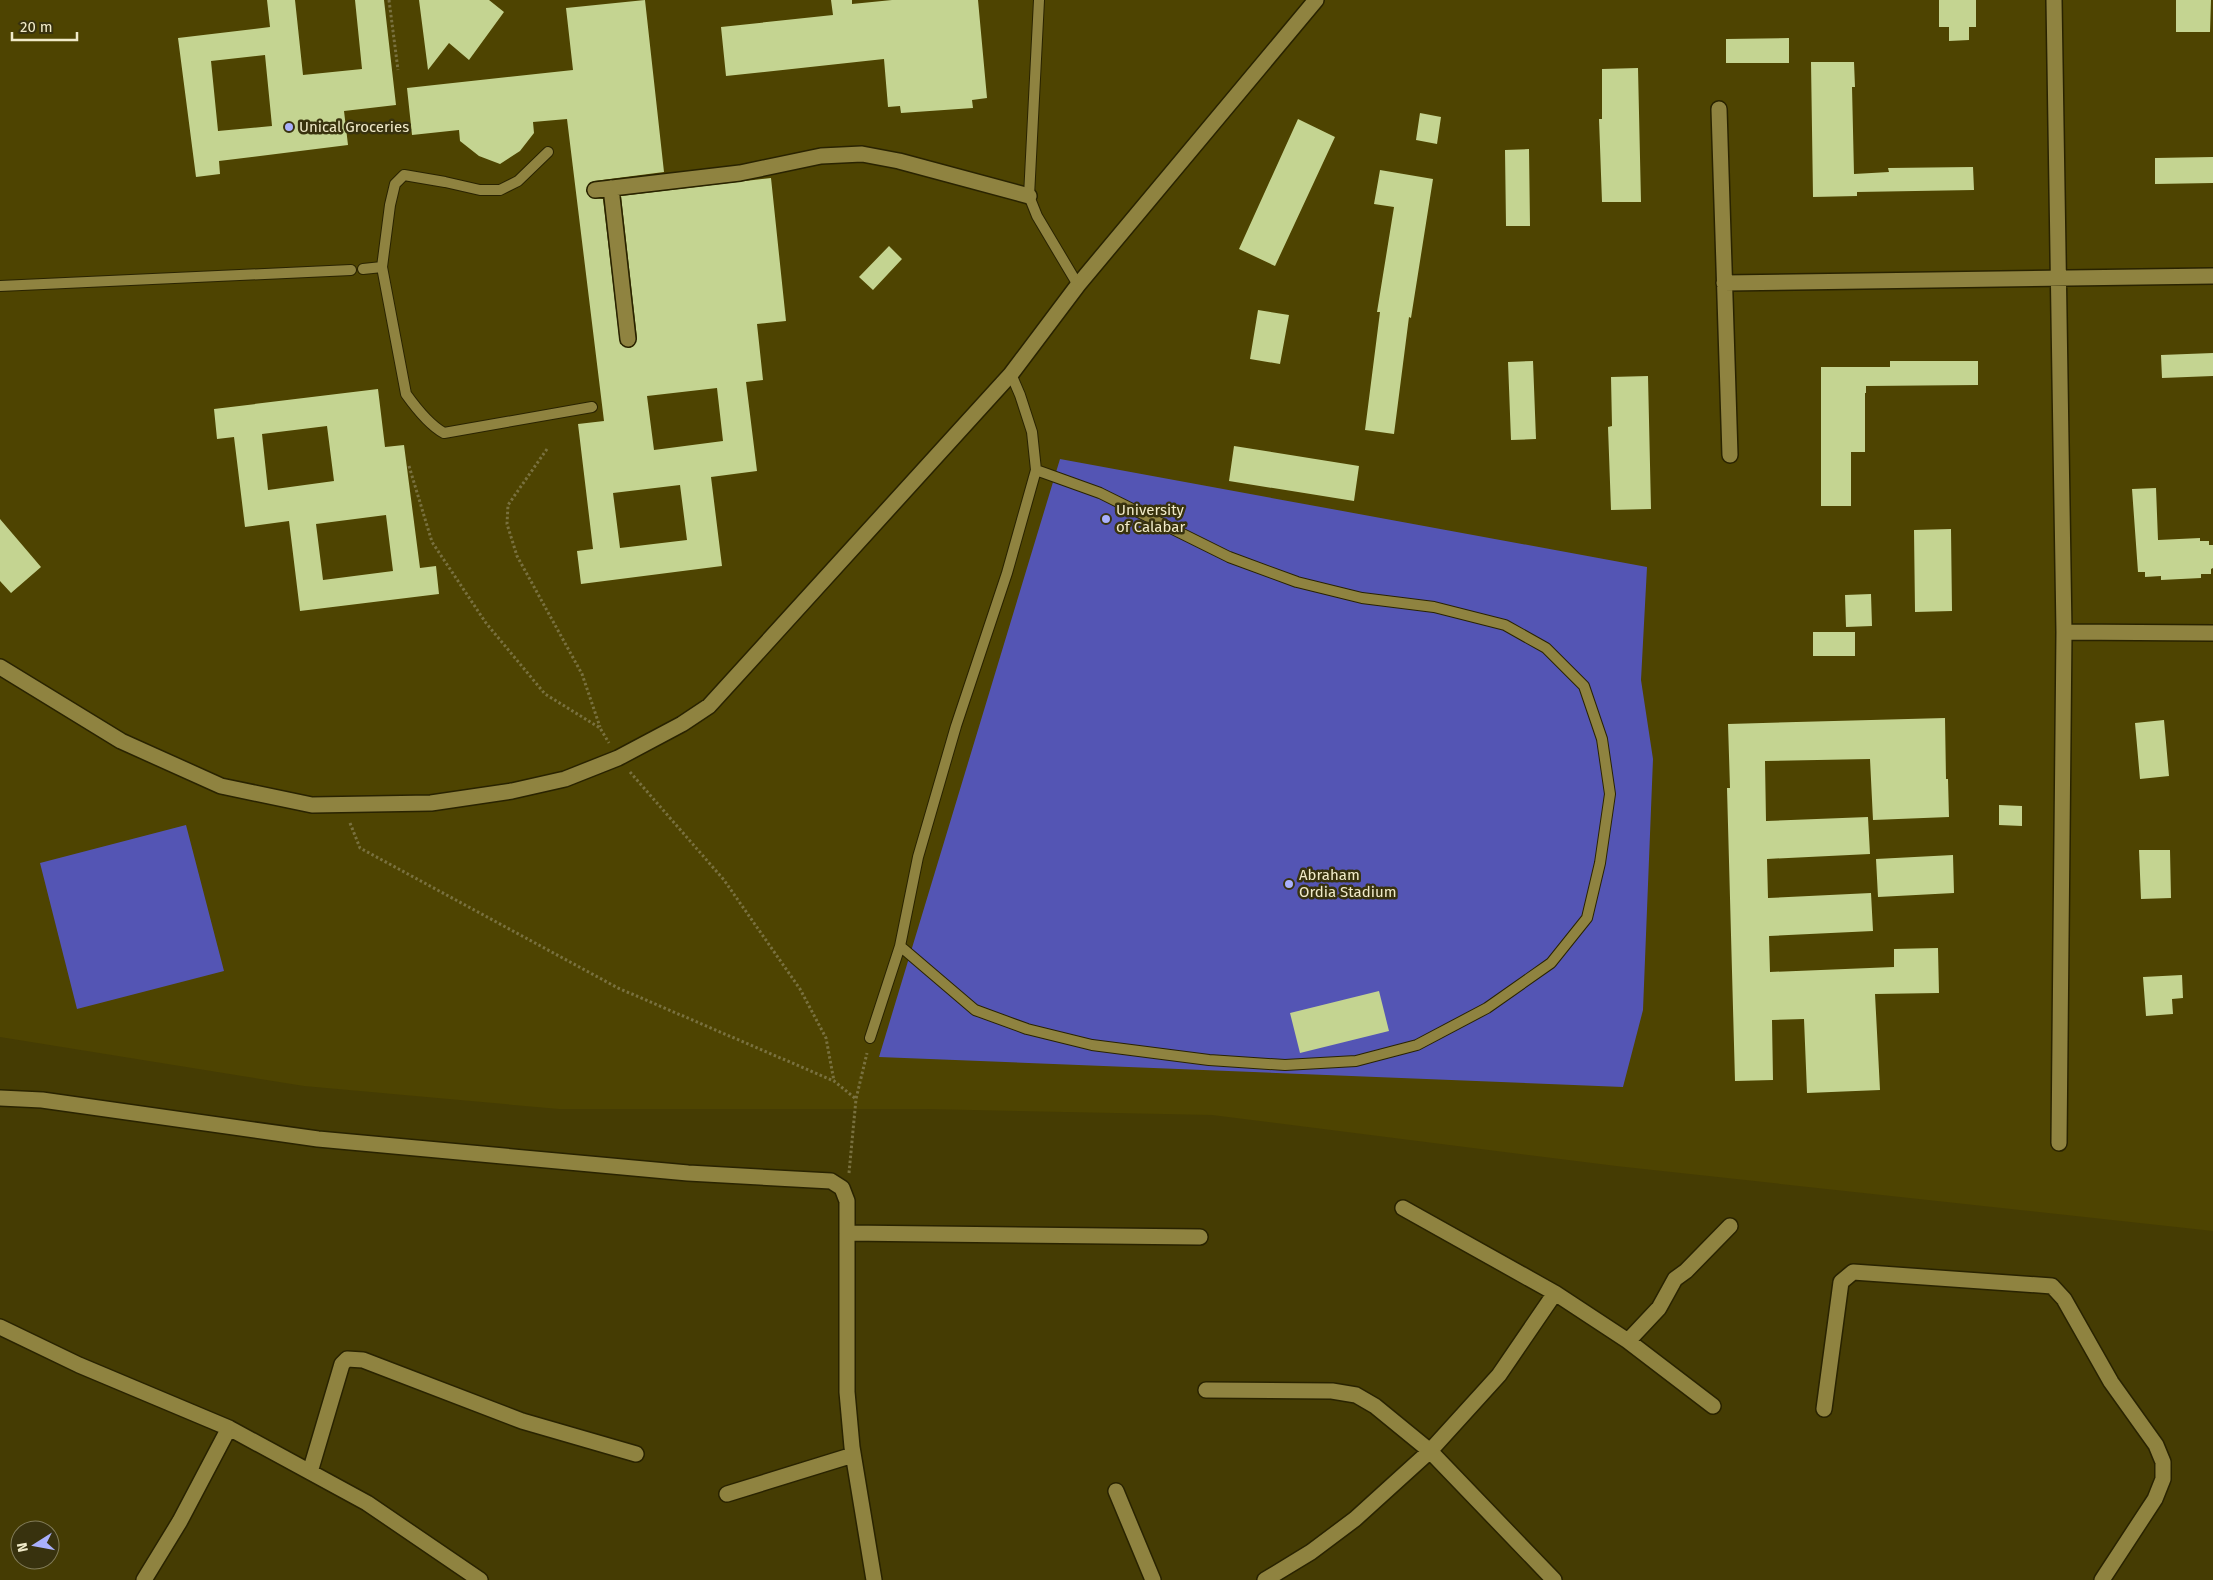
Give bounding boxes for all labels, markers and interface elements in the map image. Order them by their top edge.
scale bar [12,10,78,42]
text: 20 m [20,18,53,36]
place label: Unical Groceries [299,118,409,136]
marker: Unical Groceries [283,121,295,133]
place label: University of Calabar [1116,501,1185,536]
marker: University of Calabar [1100,513,1112,525]
place label: Abraham Ordia Stadium [1299,866,1397,901]
marker: Abraham Ordia Stadium [1283,878,1295,890]
north arrow [10,1520,60,1570]
text: N [13,1541,32,1554]

